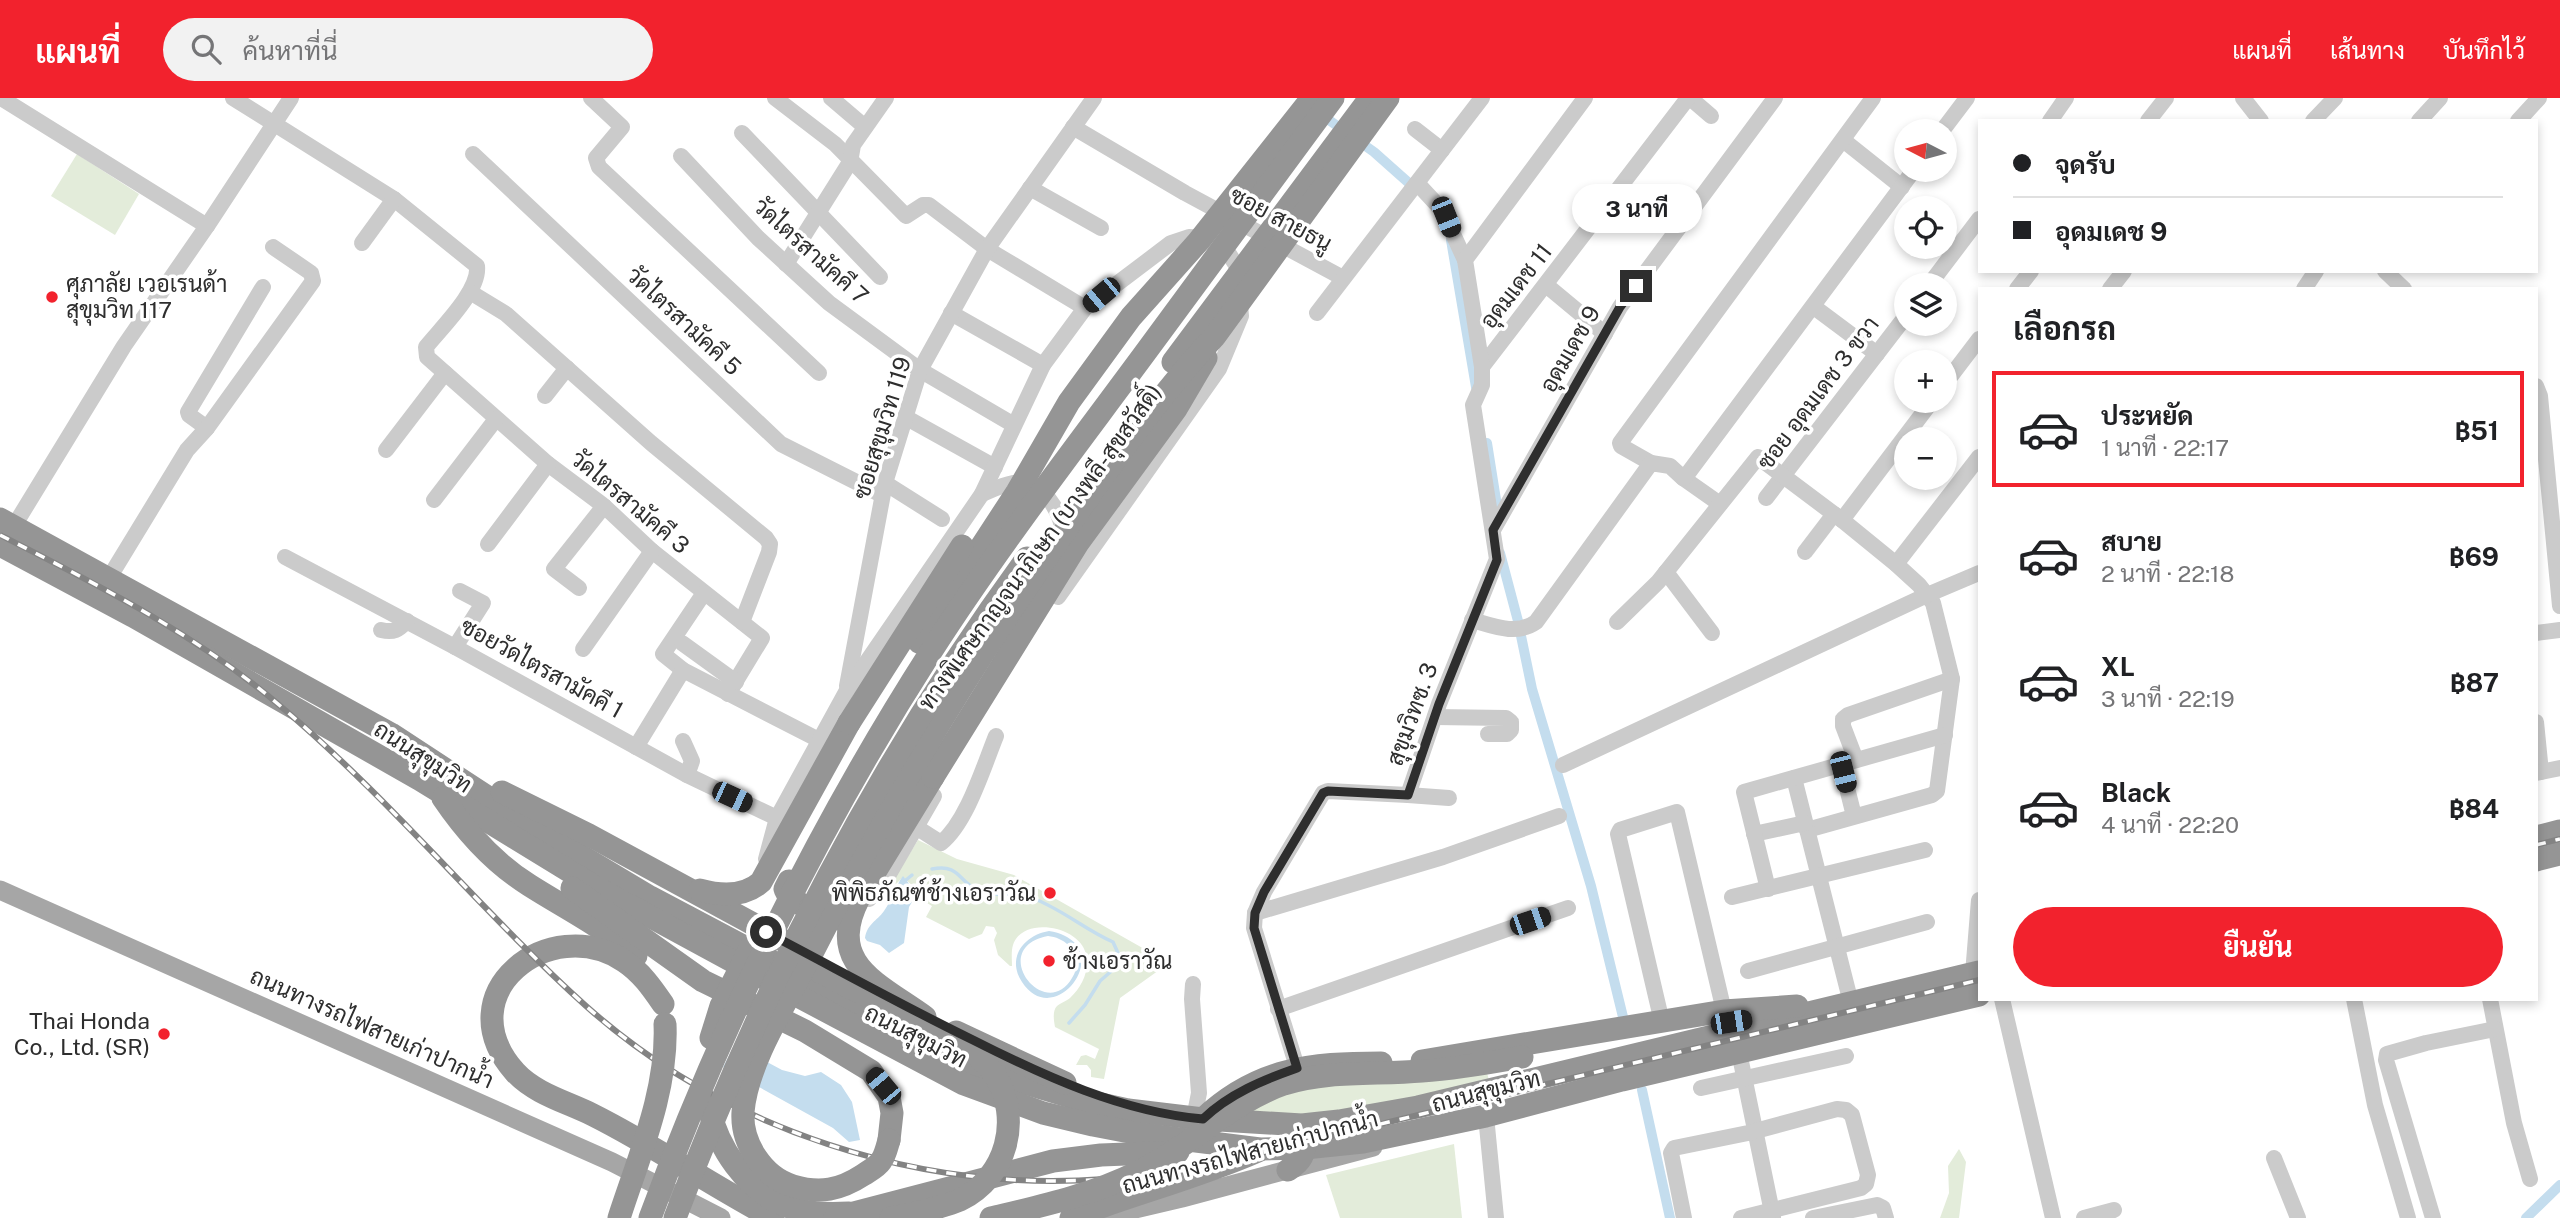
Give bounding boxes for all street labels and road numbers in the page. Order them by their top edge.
street label: ซอย สายธนู [1224,181,1337,260]
street label: วัดไตรสามัคคี 7 [748,191,876,309]
street label: อุดมเดช 11 [1474,238,1559,335]
street label: วัดไตรสามัคคี 5 [622,259,748,380]
street label: อุดมเดช 9 [1534,300,1608,399]
street label: ซอย อุดมเดช 3 ขวา [1751,311,1886,476]
street label: ซอยสุขุมวิท 119 [847,353,919,503]
street label: ทางพิเศษกาญจนาภิเษก (บางพลี-สุขสวัสดิ์) [906,374,1169,716]
street label: วัดไตรสามัคคี 3 [566,443,696,559]
street label: ซอยวัดไตรสามัคคี 1 [456,610,629,723]
street label: สุขุมวิทซ. 3 [1380,659,1445,770]
street label: ถนนสุขุมวิท [368,715,477,801]
street label: ถนนทางรถไฟสายเก่าปากน้ำ [246,956,501,1094]
street label: ถนนสุขุมวิท [859,998,972,1075]
street label: ถนนสุขุมวิท [1429,1064,1544,1120]
street label: ถนนทางรถไฟสายเก่าปากน้ำ [1117,1099,1381,1199]

